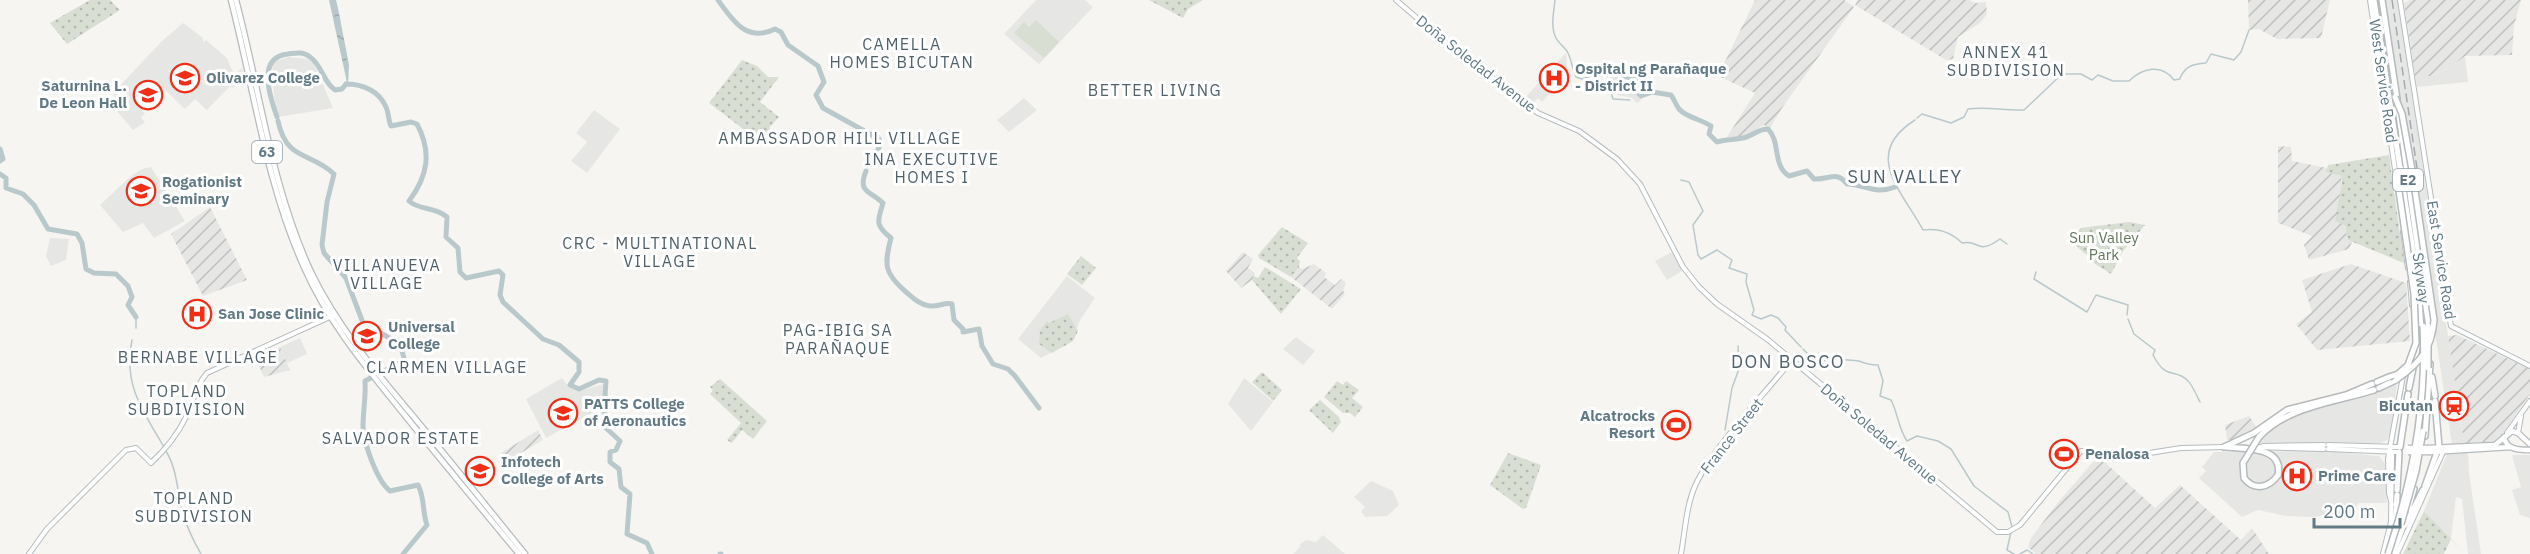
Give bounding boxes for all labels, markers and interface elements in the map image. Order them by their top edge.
street label: Doña Soledad Avenue [1413,11,1540,116]
street label: West Service Road [2365,18,2402,144]
district label: CAMELLA HOMES BICUTAN [830,34,974,72]
district label: ANNEX 41 SUBDIVISION [1947,42,2065,80]
place label: Ospital ng Parañaque - District II [1575,59,1726,95]
school or university icon: Olivarez College [169,62,201,94]
hospital icon: Ospital ng Parañaque - District II [1538,62,1570,94]
place label: Olivarez College [206,68,320,87]
place label: Saturnina L. De Leon Hall [39,76,127,112]
school or university icon: Saturnina L. De Leon Hall [132,79,164,111]
district label: BETTER LIVING [1088,80,1222,100]
district label: AMBASSADOR HILL VILLAGE [718,128,962,148]
road number: 63 [252,141,282,163]
district label: INA EXECUTIVE HOMES I [864,149,1000,187]
district label: SUN VALLEY [1847,165,1963,188]
road number: E2 [2393,169,2423,191]
place label: Rogationist Seminary [162,172,242,208]
school or university icon: Rogationist Seminary [125,175,157,207]
street label: East Service Road [2423,199,2460,321]
park label: Sun Valley Park [2069,228,2139,264]
district label: CRC - MULTINATIONAL VILLAGE [562,233,758,271]
street label: Skyway [2409,251,2435,305]
district label: VILLANUEVA VILLAGE [333,255,441,293]
hospital icon: San Jose Clinic [181,298,213,330]
place label: San Jose Clinic [218,304,325,323]
place label: Universal College [388,317,455,353]
school or university icon: Universal College [351,320,383,352]
district label: PAG-IBIG SA PARAÑAQUE [783,320,893,358]
district label: BERNABE VILLAGE [118,347,278,367]
district label: DON BOSCO [1731,350,1845,373]
district label: CLARMEN VILLAGE [366,357,528,377]
street label: Doña Soledad Avenue [1817,379,1942,488]
district label: TOPLAND SUBDIVISION [128,381,246,419]
station icon: Bicutan [2438,390,2470,422]
place label: PATTS College of Aeronautics [584,394,687,430]
street label: France Street [1696,394,1767,477]
place label: Bicutan [2379,396,2433,415]
school or university icon: PATTS College of Aeronautics [547,397,579,429]
place label: Alcatrocks Resort [1580,406,1655,442]
sports icon: Alcatrocks Resort [1660,409,1692,441]
district label: SALVADOR ESTATE [322,428,480,448]
sports icon: Penalosa [2048,438,2080,470]
place label: Penalosa [2085,444,2150,463]
place label: Infotech College of Arts [501,452,604,488]
school or university icon: Infotech College of Arts [464,455,496,487]
hospital icon: Prime Care [2281,460,2313,492]
place label: Prime Care [2318,466,2396,485]
district label: TOPLAND SUBDIVISION [135,488,253,526]
scale bar [2314,491,2400,529]
text: 200 m [2323,500,2375,523]

